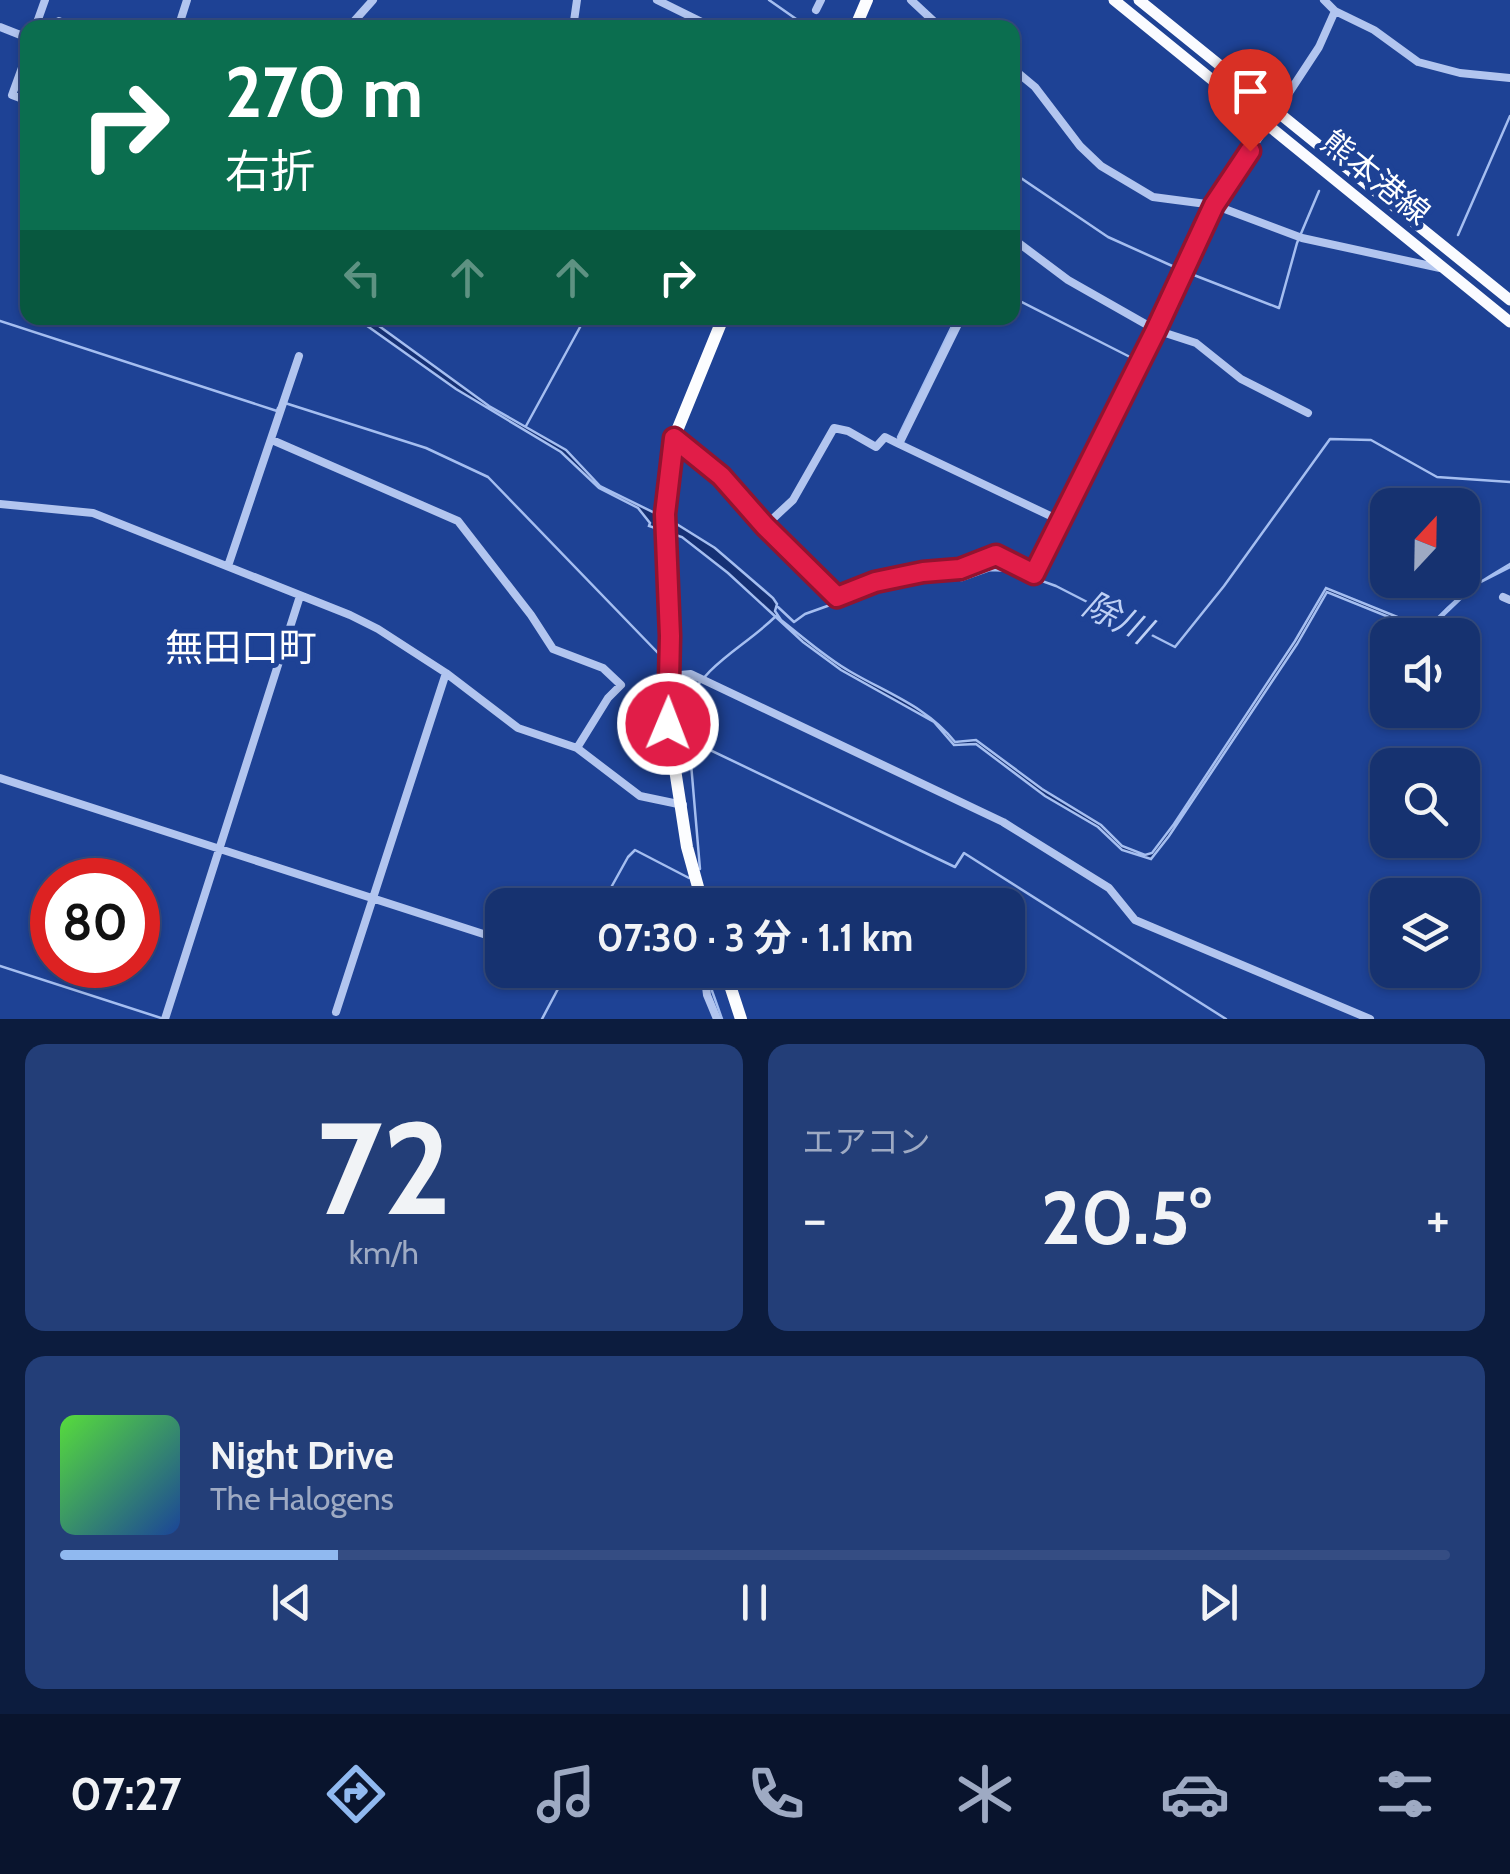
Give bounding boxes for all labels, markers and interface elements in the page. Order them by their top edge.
text: 270 m [225,49,423,135]
pin [1208,49,1293,152]
icon: right [60,60,190,190]
icon: arrive [1223,64,1278,119]
street label: 熊本港線 [1314,122,1438,232]
text: 右折 [225,144,315,198]
icon: left [335,250,390,305]
icon: ahead [440,250,495,305]
icon: ahead [545,250,600,305]
icon: right [650,250,705,305]
north arrow [1370,488,1480,598]
map controls [1370,488,1480,988]
water label: 除川 [1076,582,1162,654]
button: sound [1370,618,1480,728]
district label: 無田口町 [165,624,317,671]
position arrow [616,672,720,776]
button: search [1370,748,1480,858]
speed limit sign: 80 [30,858,160,988]
button: layers [1370,878,1480,988]
text: 07:30 · 3 分 · 1.1 km [597,914,913,961]
text: 72 [316,1089,451,1247]
text: エアコン [803,1122,931,1161]
text: 20.5° [1041,1172,1211,1263]
text: − [803,1185,827,1252]
text: + [1426,1185,1450,1252]
text: km/h [349,1233,419,1272]
text: Night Drive [210,1432,394,1479]
text: The Halogens [210,1479,394,1518]
icon: previous [264,1575,319,1630]
icon: pause [727,1575,782,1630]
icon: next [1191,1575,1246,1630]
icon: directions [321,1759,391,1829]
icon: music [531,1759,601,1829]
icon: phone [741,1759,811,1829]
icon: climate [950,1759,1020,1829]
icon: car [1160,1759,1230,1829]
icon: filters [1370,1759,1440,1829]
text: 07:27 [70,1767,181,1821]

